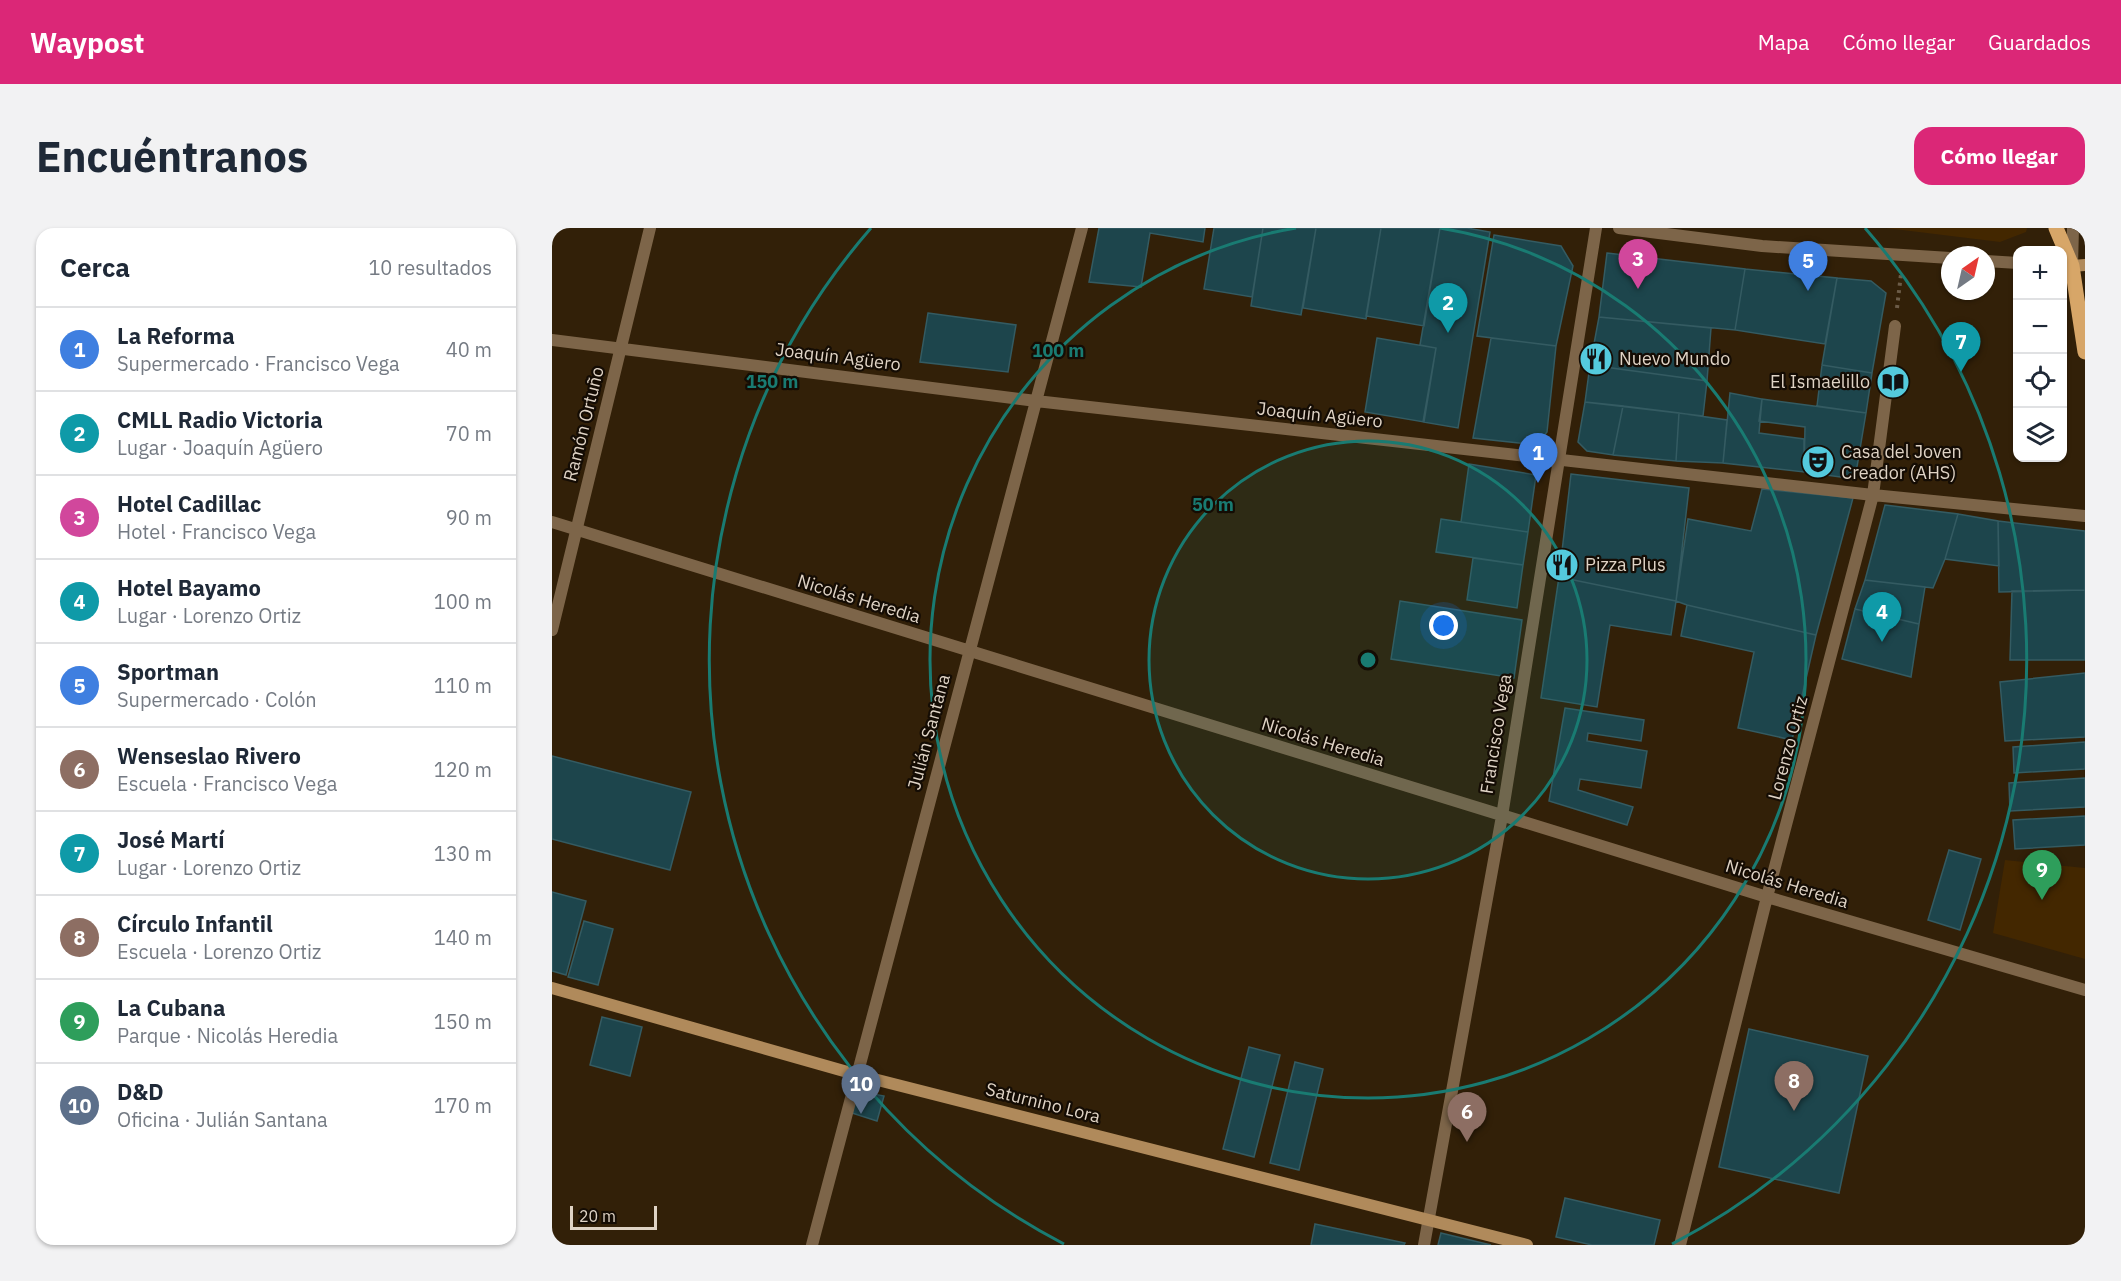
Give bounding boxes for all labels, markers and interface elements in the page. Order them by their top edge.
text: Waypost [30,24,144,61]
text: Mapa [1758,28,1809,56]
text: Cómo llegar [1842,28,1955,56]
text: Guardados [1988,28,2091,56]
button: Cómo llegar [1914,127,2085,185]
text: Encuéntranos [36,129,308,184]
pin: 3 [1618,239,1658,289]
pin: 5 [1788,242,1828,291]
north arrow [1941,246,1995,300]
map controls [2013,246,2067,462]
button: + [2013,246,2067,300]
text: Cerca [60,250,130,284]
text: 10 resultados [368,254,492,281]
pin: 2 [1428,284,1468,333]
button: − [2013,300,2067,354]
text: La Reforma [117,321,235,350]
pin: 7 [1942,322,1980,372]
text: 1 [74,336,86,363]
text: 40 m [446,336,492,363]
street label: Joaquín Agüero [774,337,902,376]
text: 100 m [1032,339,1084,362]
restaurant icon: Nuevo Mundo [1578,341,1614,377]
place label: Nuevo Mundo [1619,347,1730,370]
text: Supermercado · Francisco Vega [117,350,400,377]
button: locate [2013,354,2067,408]
street label: Ramón Ortuño [558,364,609,484]
library icon: El Ismaelillo [1875,364,1911,400]
text: 150 m [746,370,798,393]
place label: El Ismaelillo [1770,370,1870,393]
street label: Joaquín Agüero [1256,396,1384,433]
text: CMLL Radio Victoria [117,405,323,434]
button: layers [2013,408,2067,462]
text: 2 [74,420,86,447]
text: 70 m [446,420,492,447]
text: Lugar · Joaquín Agüero [117,434,323,461]
pin: 1 [1518,434,1558,483]
place label: Casa del Joven Creador (AHS) [1841,440,1962,484]
theatre icon: Casa del Joven Creador (AHS) [1800,444,1836,480]
text: Hotel Cadillac [117,489,261,518]
text: 50 m [1192,493,1234,516]
text: 3 [74,504,86,531]
text: 90 m [446,504,492,531]
text: Hotel · Francisco Vega [117,518,316,545]
restaurant icon: Pizza Plus [1544,547,1580,583]
place label: Pizza Plus [1585,553,1666,576]
street label: Nicolás Heredia [795,569,924,628]
text: Hotel Bayamo [117,573,261,602]
text: 4 [74,588,86,615]
text: 100 m [434,588,492,615]
pin: 4 [1862,592,1902,642]
text: Lugar · Lorenzo Ortiz [117,602,301,629]
your location [1429,611,1458,640]
centre of rings [1358,650,1378,670]
text: Sportman [117,657,219,686]
street label: Julián Santana [902,671,955,792]
text: 5 [74,672,86,699]
text: 110 m [434,672,492,699]
street label: Francisco Vega [1475,672,1516,795]
text: Supermercado · Colón [117,686,317,713]
street label: Lorenzo Ortiz [1763,693,1812,802]
street label: Nicolás Heredia [1259,712,1388,771]
text: Wenseslao Rivero [117,741,301,770]
text: 6 [74,756,86,783]
text: 120 m [434,756,492,783]
text: Escuela · Francisco Vega [117,770,337,797]
text: José Martí [117,825,225,854]
text: 7 [74,840,86,867]
text: 130 m [434,840,492,867]
pin: 9 [2022,850,2062,900]
text: Lugar · Lorenzo Ortiz [117,854,301,881]
street label: Nicolás Heredia [1723,854,1852,913]
text: Círculo Infantil [117,909,273,938]
text: 8 [74,924,86,951]
text: 140 m [434,924,492,951]
text: Escuela · Lorenzo Ortiz [117,938,321,965]
text: La Cubana [117,993,225,1022]
text: 9 [74,1008,86,1035]
text: 150 m [434,1008,492,1035]
text: Parque · Nicolás Heredia [117,1022,338,1049]
pin: 8 [1774,1062,1814,1111]
pin: 10 [842,1064,880,1114]
text: D&D [117,1077,164,1106]
street label: Saturnino Lora [983,1077,1103,1128]
text: 10 [68,1092,92,1119]
text: 170 m [434,1092,492,1119]
pin: 6 [1448,1092,1486,1142]
text: Oficina · Julián Santana [117,1106,328,1133]
scale bar [570,1203,657,1230]
text: 20 m [579,1206,616,1226]

